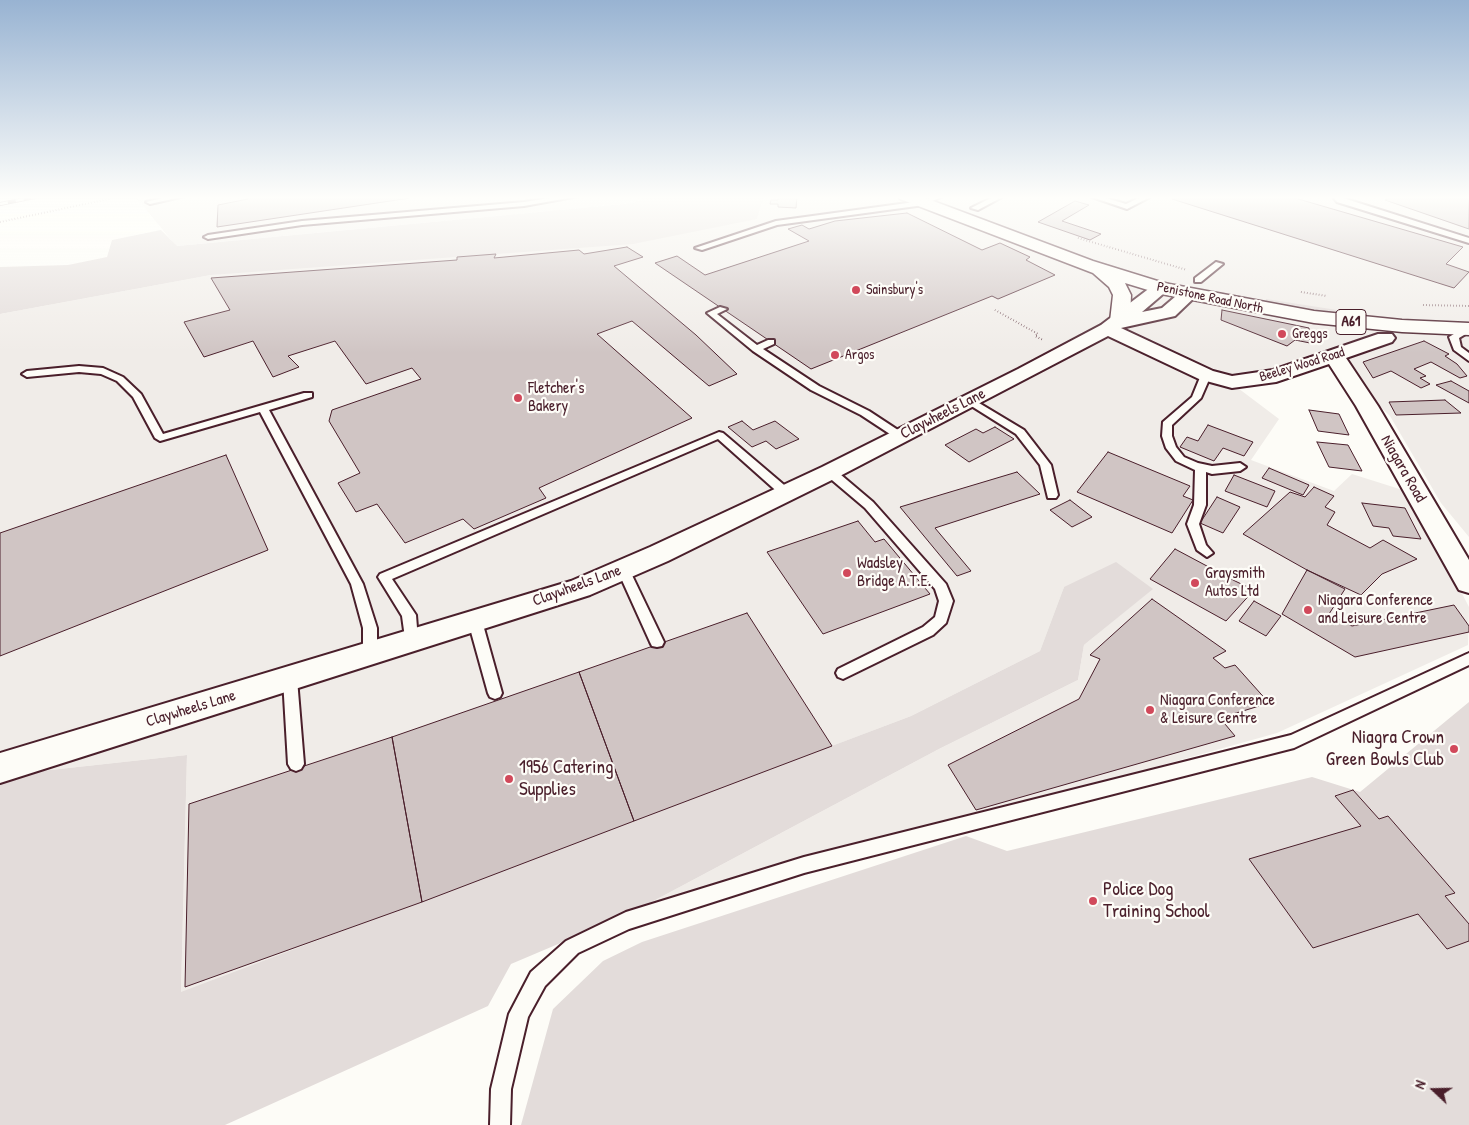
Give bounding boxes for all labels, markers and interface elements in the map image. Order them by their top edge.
street label: Penistone Road North [1155,279,1265,317]
place label: Sainsbury's [866,282,923,298]
marker: Sainsbury's [850,284,862,296]
road number: A61 [1336,310,1366,334]
place label: Greggs [1292,326,1328,342]
marker: Greggs [1276,328,1288,340]
street label: Beeley Wood Road [1257,344,1347,386]
place label: Argos [845,347,874,363]
marker: Argos [829,349,841,361]
place label: Fletcher's Bakery [528,379,584,417]
street label: Claywheels Lane [897,384,989,444]
marker: Fletcher's Bakery [512,392,524,404]
street label: Niagara Road [1376,432,1430,506]
place label: Wadsley Bridge A.T.E. [857,554,931,592]
street label: Claywheels Lane [530,561,624,611]
place label: Graysmith Autos Ltd [1205,564,1265,602]
marker: Wadsley Bridge A.T.E. [841,567,853,579]
marker: Graysmith Autos Ltd [1189,577,1201,589]
place label: Niagara Conference and Leisure Centre [1318,591,1433,629]
marker: Niagara Conference and Leisure Centre [1302,604,1314,616]
street label: Claywheels Lane [144,686,238,732]
place label: Niagara Conference & Leisure Centre [1160,691,1275,729]
marker: Niagara Conference & Leisure Centre [1144,704,1156,716]
place label: Niagra Crown Green Bowls Club [1326,727,1444,771]
marker: Niagra Crown Green Bowls Club [1448,743,1460,755]
place label: 1956 Catering Supplies [519,757,613,801]
marker: 1956 Catering Supplies [503,773,515,785]
place label: Police Dog Training School [1103,879,1210,923]
marker: Police Dog Training School [1087,895,1099,907]
north arrow [1409,1065,1459,1115]
text: N [1409,1078,1430,1091]

